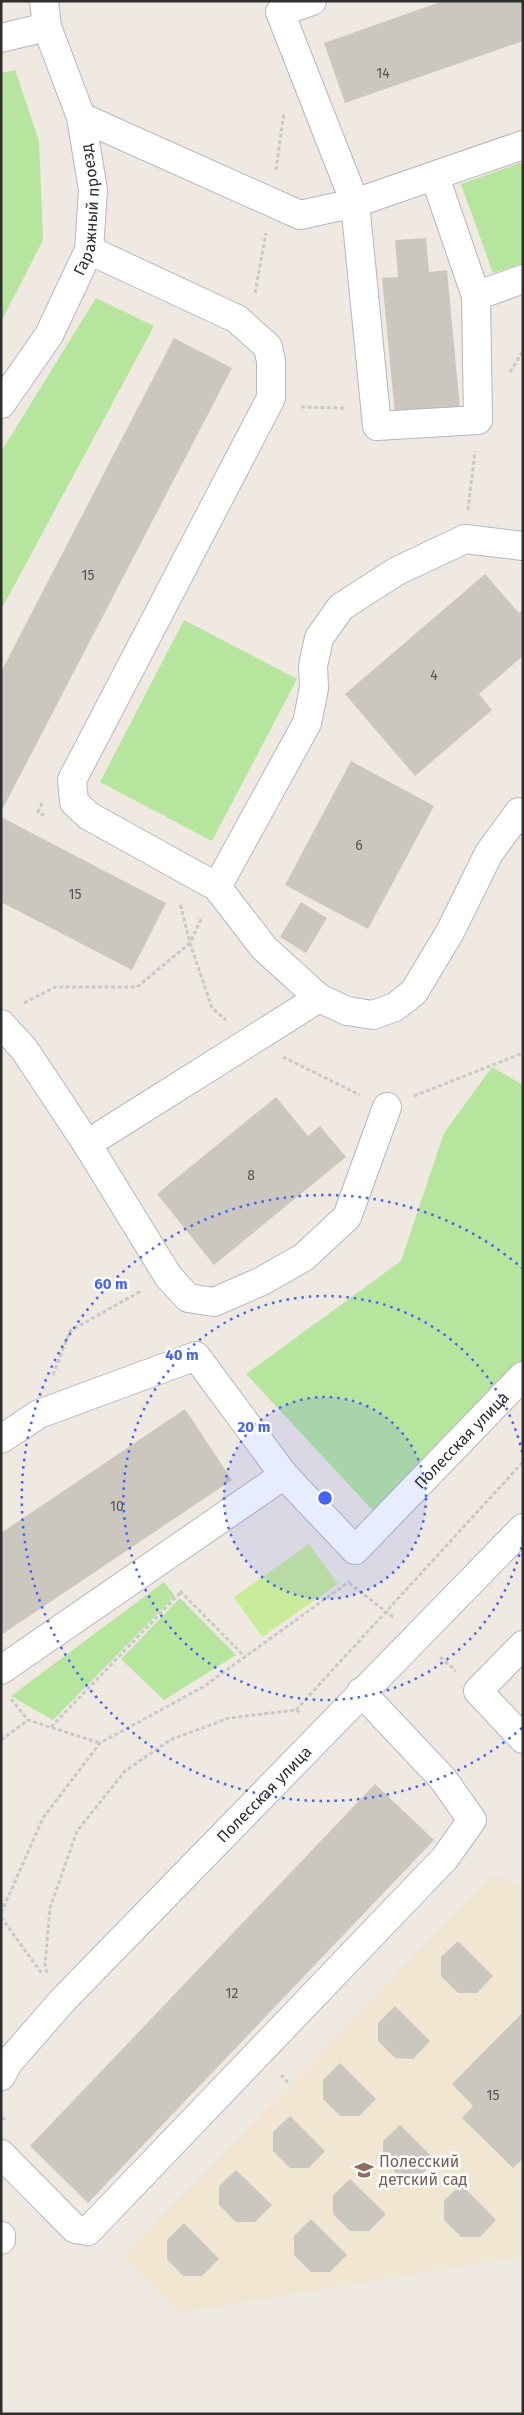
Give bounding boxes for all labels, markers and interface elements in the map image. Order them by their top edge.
house number: 14 [376,65,390,82]
street label: Гаражный проезд [69,142,103,278]
house number: 15 [81,567,95,584]
house number: 4 [430,667,438,684]
house number: 6 [355,837,363,854]
house number: 15 [68,886,82,903]
house number: 8 [247,1167,255,1184]
text: 60 m [94,1275,128,1293]
text: 40 m [165,1346,199,1364]
street label: Полесская улица [411,1388,513,1493]
text: 20 m [238,1418,270,1436]
centre of rings [316,1489,334,1507]
house number: 10 [110,1498,124,1515]
street label: Полесская улица [213,1742,315,1847]
house number: 12 [226,1985,239,2002]
house number: 15 [486,2087,500,2104]
place label: Полесский детский сад [379,2152,468,2189]
school or university icon: Полесский детский сад [353,2159,375,2181]

